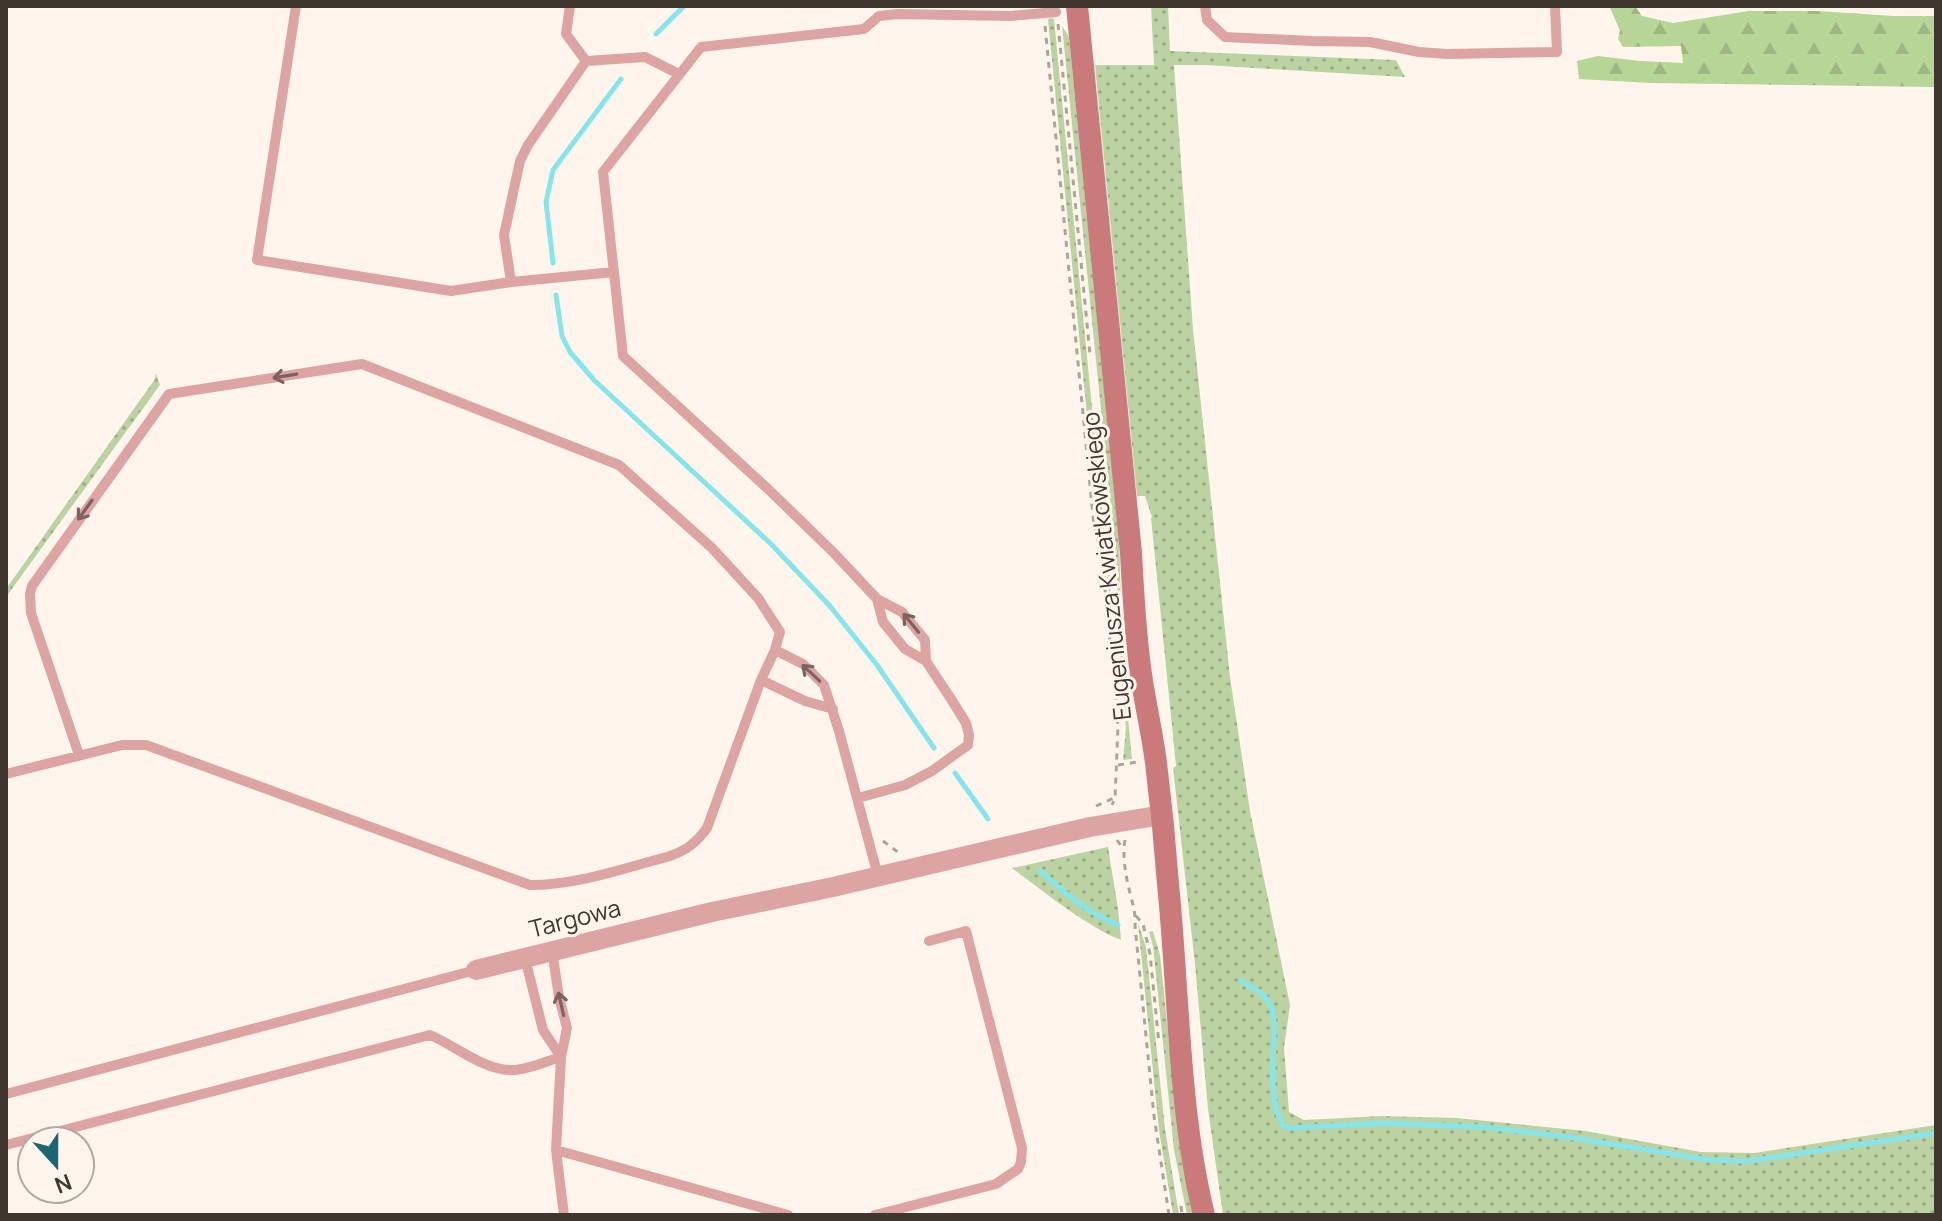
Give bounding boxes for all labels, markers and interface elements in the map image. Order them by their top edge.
one-way arrow [273,369,298,384]
street label: Eugeniusza Kwiatkowskiego [1073,410,1138,722]
one-way arrow [77,499,94,520]
one-way arrow [902,613,920,634]
one-way arrow [802,664,822,682]
street label: Targowa [525,890,624,945]
one-way arrow [553,992,568,1017]
north arrow [16,1125,96,1205]
text: N [50,1167,76,1201]

